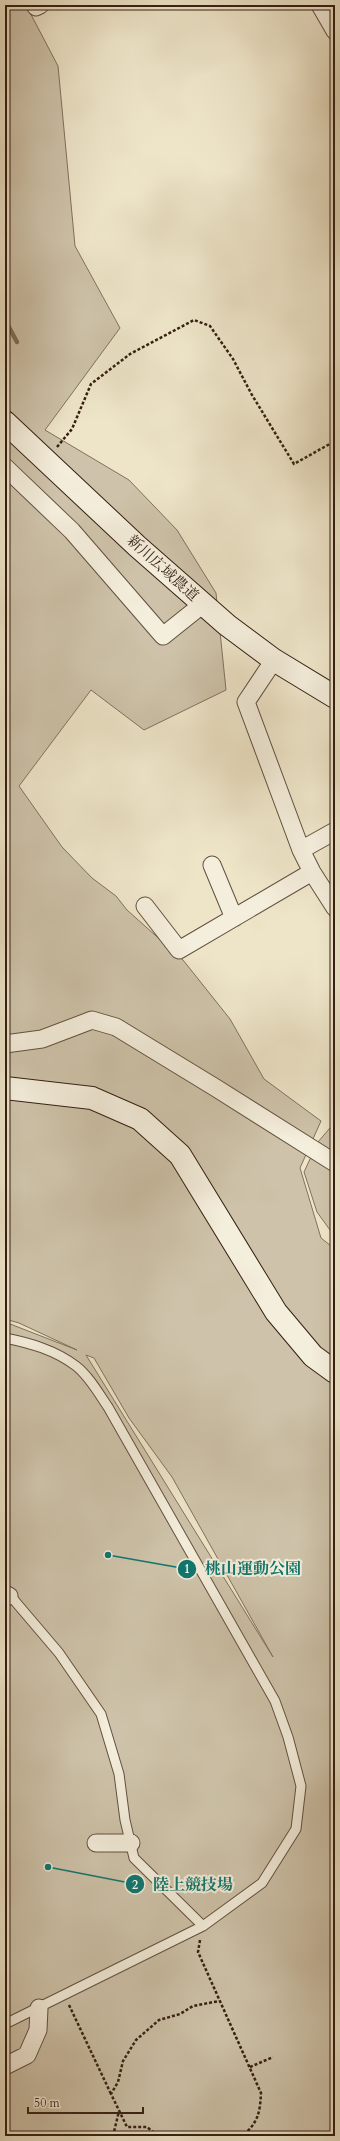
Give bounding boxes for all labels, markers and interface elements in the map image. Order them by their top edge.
street label: 新川広域農道 [123,530,203,606]
callout: 桃山運動公園 [177,1555,309,1583]
text: 桃山運動公園 [205,1558,301,1580]
text: 1 [184,1561,190,1577]
callout: 陸上競技場 [125,1870,241,1898]
text: 陸上競技場 [153,1874,233,1896]
text: 2 [132,1877,138,1893]
scale bar [28,2089,143,2115]
text: 50 m [34,2095,61,2111]

